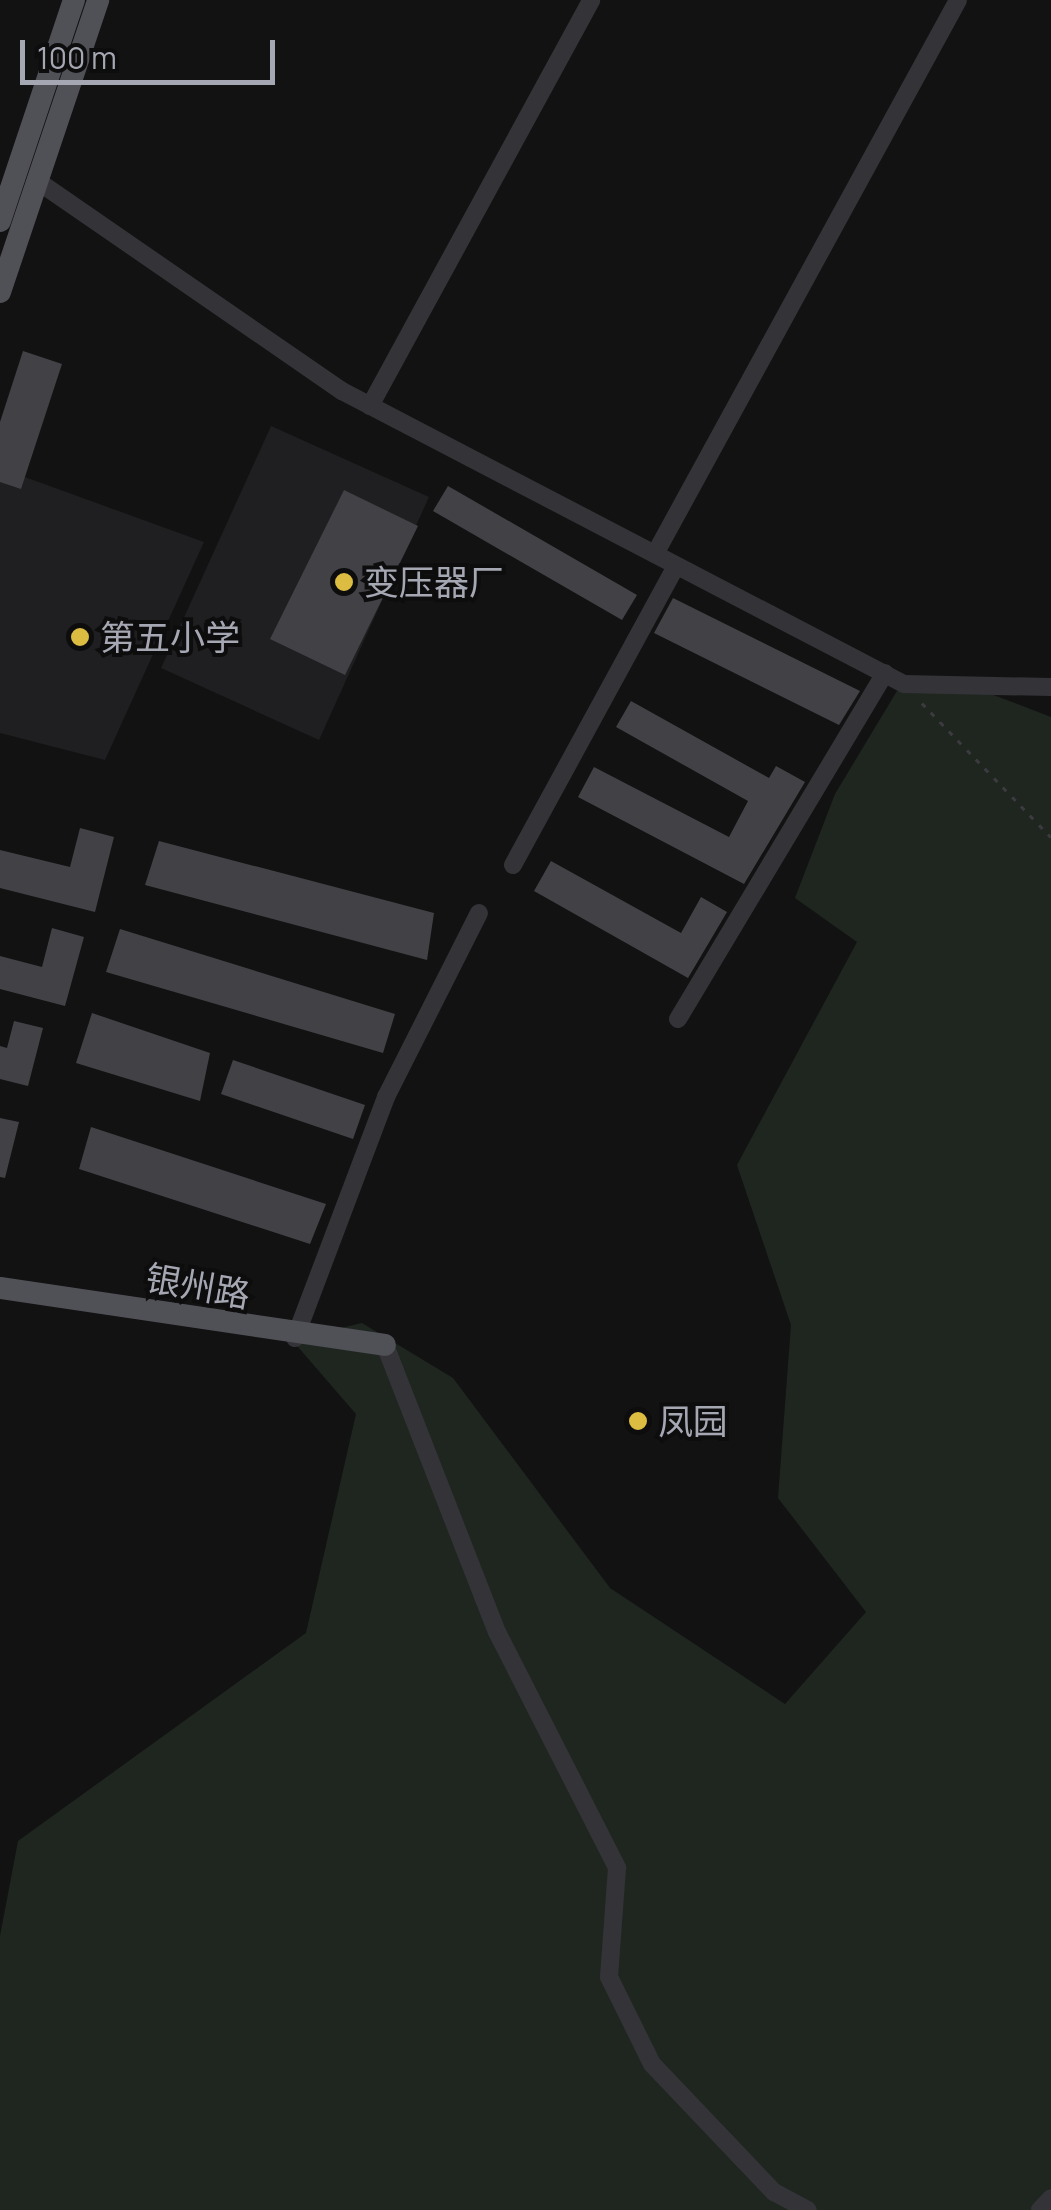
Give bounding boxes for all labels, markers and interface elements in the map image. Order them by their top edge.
scale bar [25,20,280,82]
text: 100 m [37,37,117,78]
place label: 变压器厂 [364,561,504,603]
marker: 变压器厂 [333,571,355,593]
place label: 第五小学 [100,616,240,658]
marker: 第五小学 [69,626,91,648]
street label: 银州路 [143,1256,253,1316]
place label: 凤园 [658,1400,728,1442]
marker: 凤园 [627,1410,649,1432]

